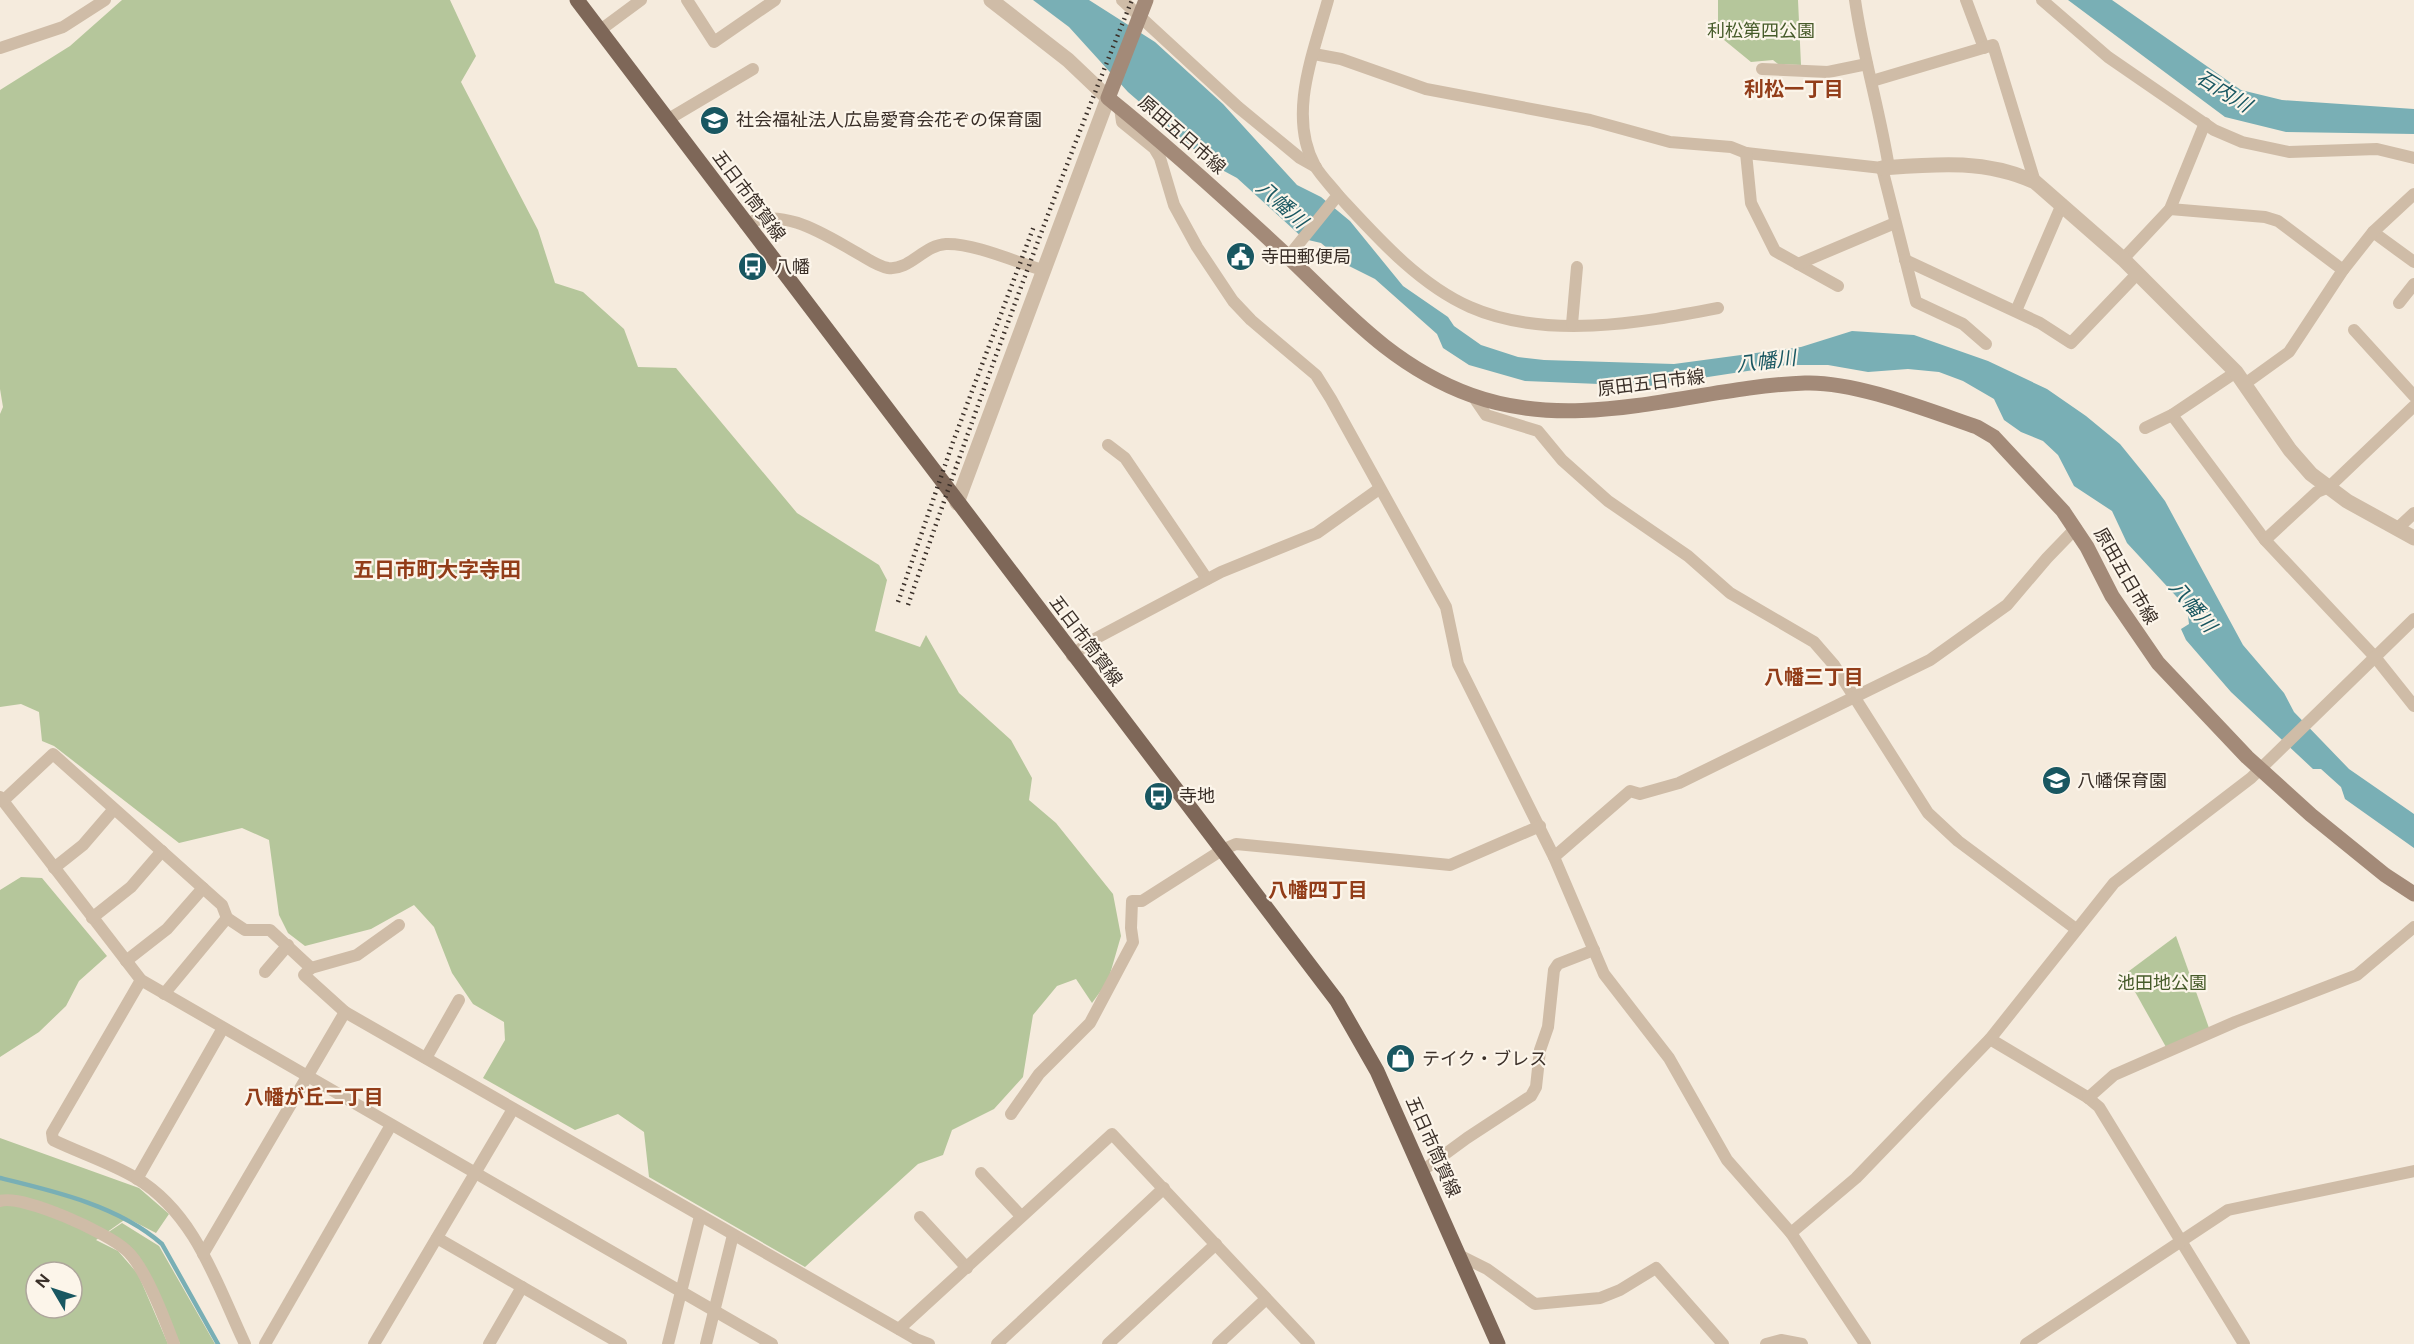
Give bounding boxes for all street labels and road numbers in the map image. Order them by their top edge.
street label: 原田五日市線 [1134,91,1230,179]
street label: 五日市筒賀線 [708,146,790,246]
street label: 原田五日市線 [1596,366,1706,400]
street label: 原田五日市線 [2089,524,2163,628]
street label: 五日市筒賀線 [1045,591,1127,691]
street label: 五日市筒賀線 [1401,1093,1465,1201]

